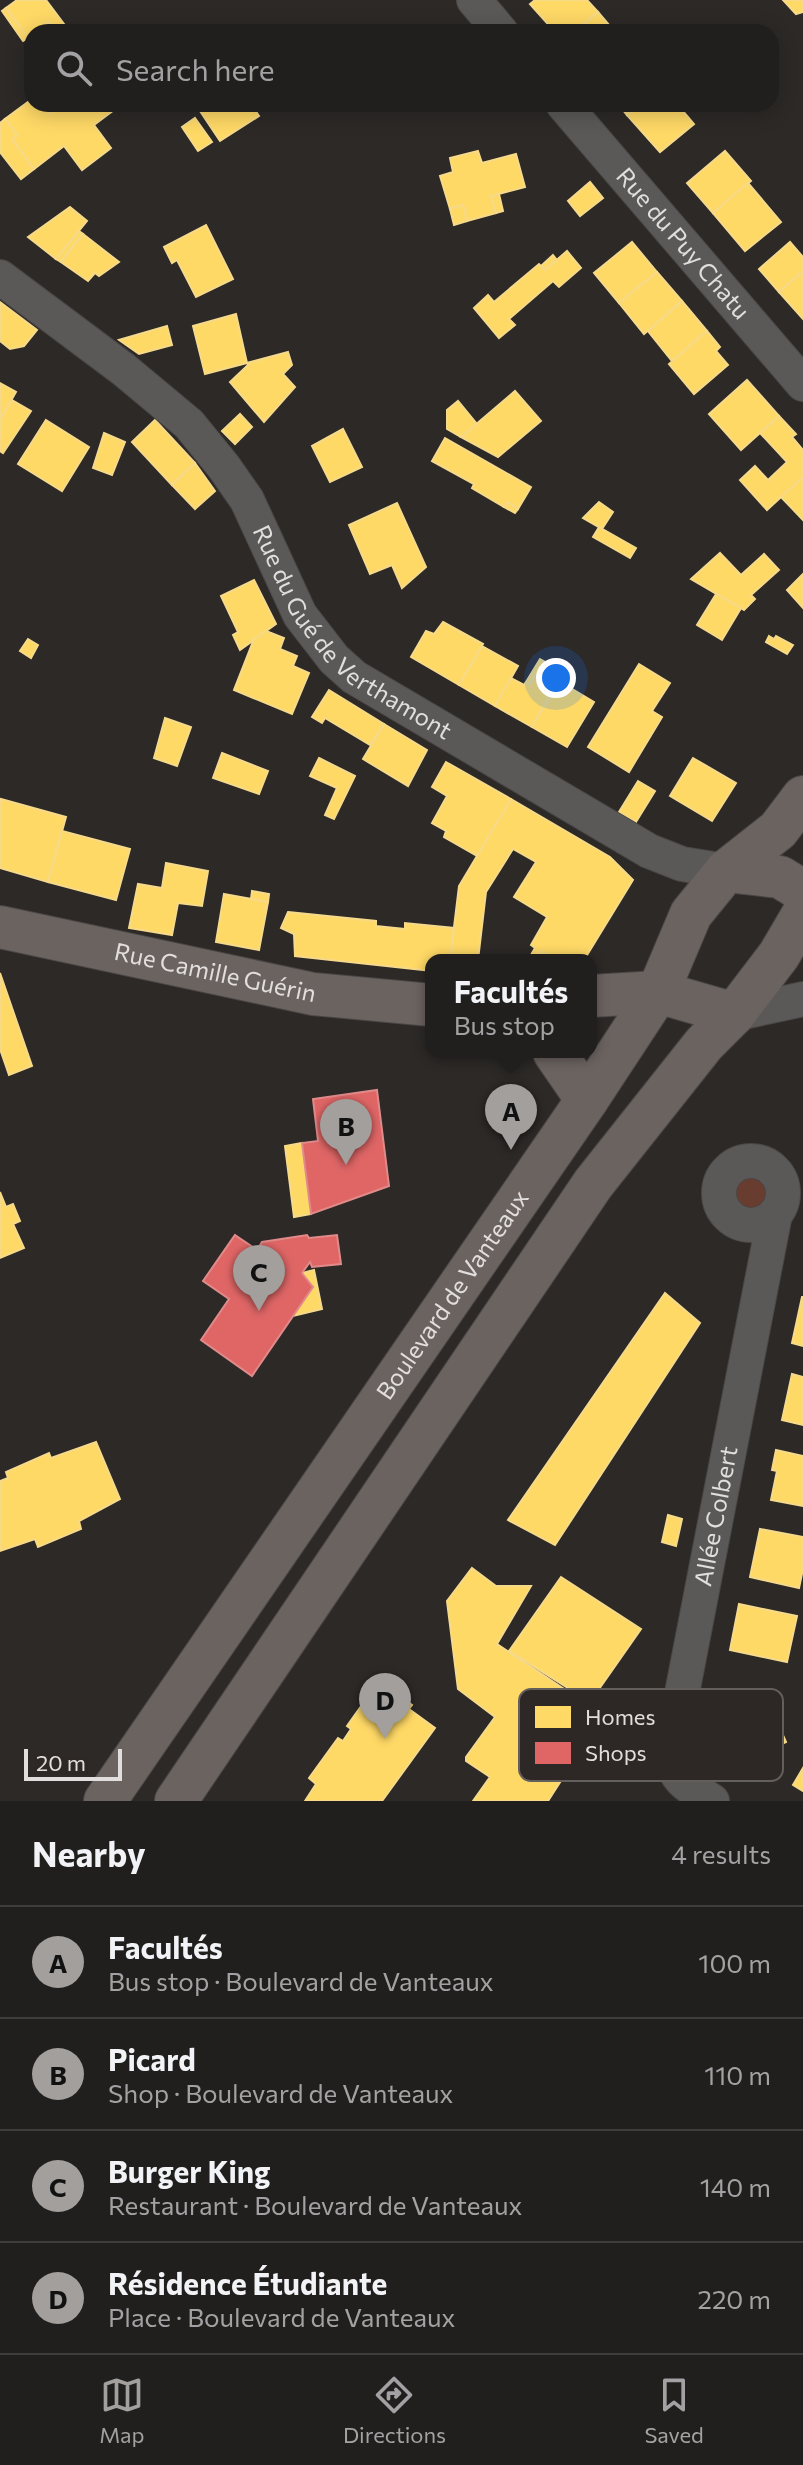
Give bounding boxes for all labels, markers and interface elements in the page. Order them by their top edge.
search box [24,24,779,112]
icon: search [52,46,96,90]
text: Search here [116,50,275,87]
street label: Rue du Puy Chatu [611,161,757,324]
street label: Rue du Gué de Verthamont [248,520,458,745]
your location [536,658,576,698]
street label: Rue Camille Guérin [112,936,319,1007]
popup [425,954,597,1058]
text: Facultés [454,972,568,1009]
text: Bus stop [454,1009,555,1040]
pin: A [485,1084,537,1150]
pin: B [320,1099,372,1165]
street label: Boulevard de Vanteaux [369,1184,534,1405]
pin: C [233,1245,285,1311]
street label: Allée Colbert [687,1443,743,1588]
pin: D [359,1673,411,1739]
legend [519,1689,783,1781]
text: Homes [585,1703,655,1730]
text: Shops [585,1739,646,1766]
scale bar [24,1745,122,1781]
text: 20 m [36,1749,86,1776]
text: Nearby [32,1832,146,1874]
text: 4 results [671,1838,771,1869]
text: Facultés [108,1928,223,1965]
text: A [49,1947,67,1978]
text: 100 m [698,1947,771,1978]
text: Bus stop · Boulevard de Vanteaux [108,1965,494,1996]
text: Picard [108,2040,196,2077]
text: B [49,2059,67,2090]
text: 110 m [704,2059,771,2090]
text: Shop · Boulevard de Vanteaux [108,2077,453,2108]
text: Burger King [108,2152,271,2189]
text: C [49,2171,67,2202]
text: 140 m [700,2171,771,2202]
text: Restaurant · Boulevard de Vanteaux [108,2189,522,2220]
text: Résidence Étudiante [108,2264,387,2301]
text: D [48,2283,68,2314]
text: 220 m [698,2283,771,2314]
text: Place · Boulevard de Vanteaux [108,2301,455,2332]
tab: Map [99,2373,145,2448]
tab: Directions [343,2373,446,2448]
tab: Saved [644,2373,704,2448]

